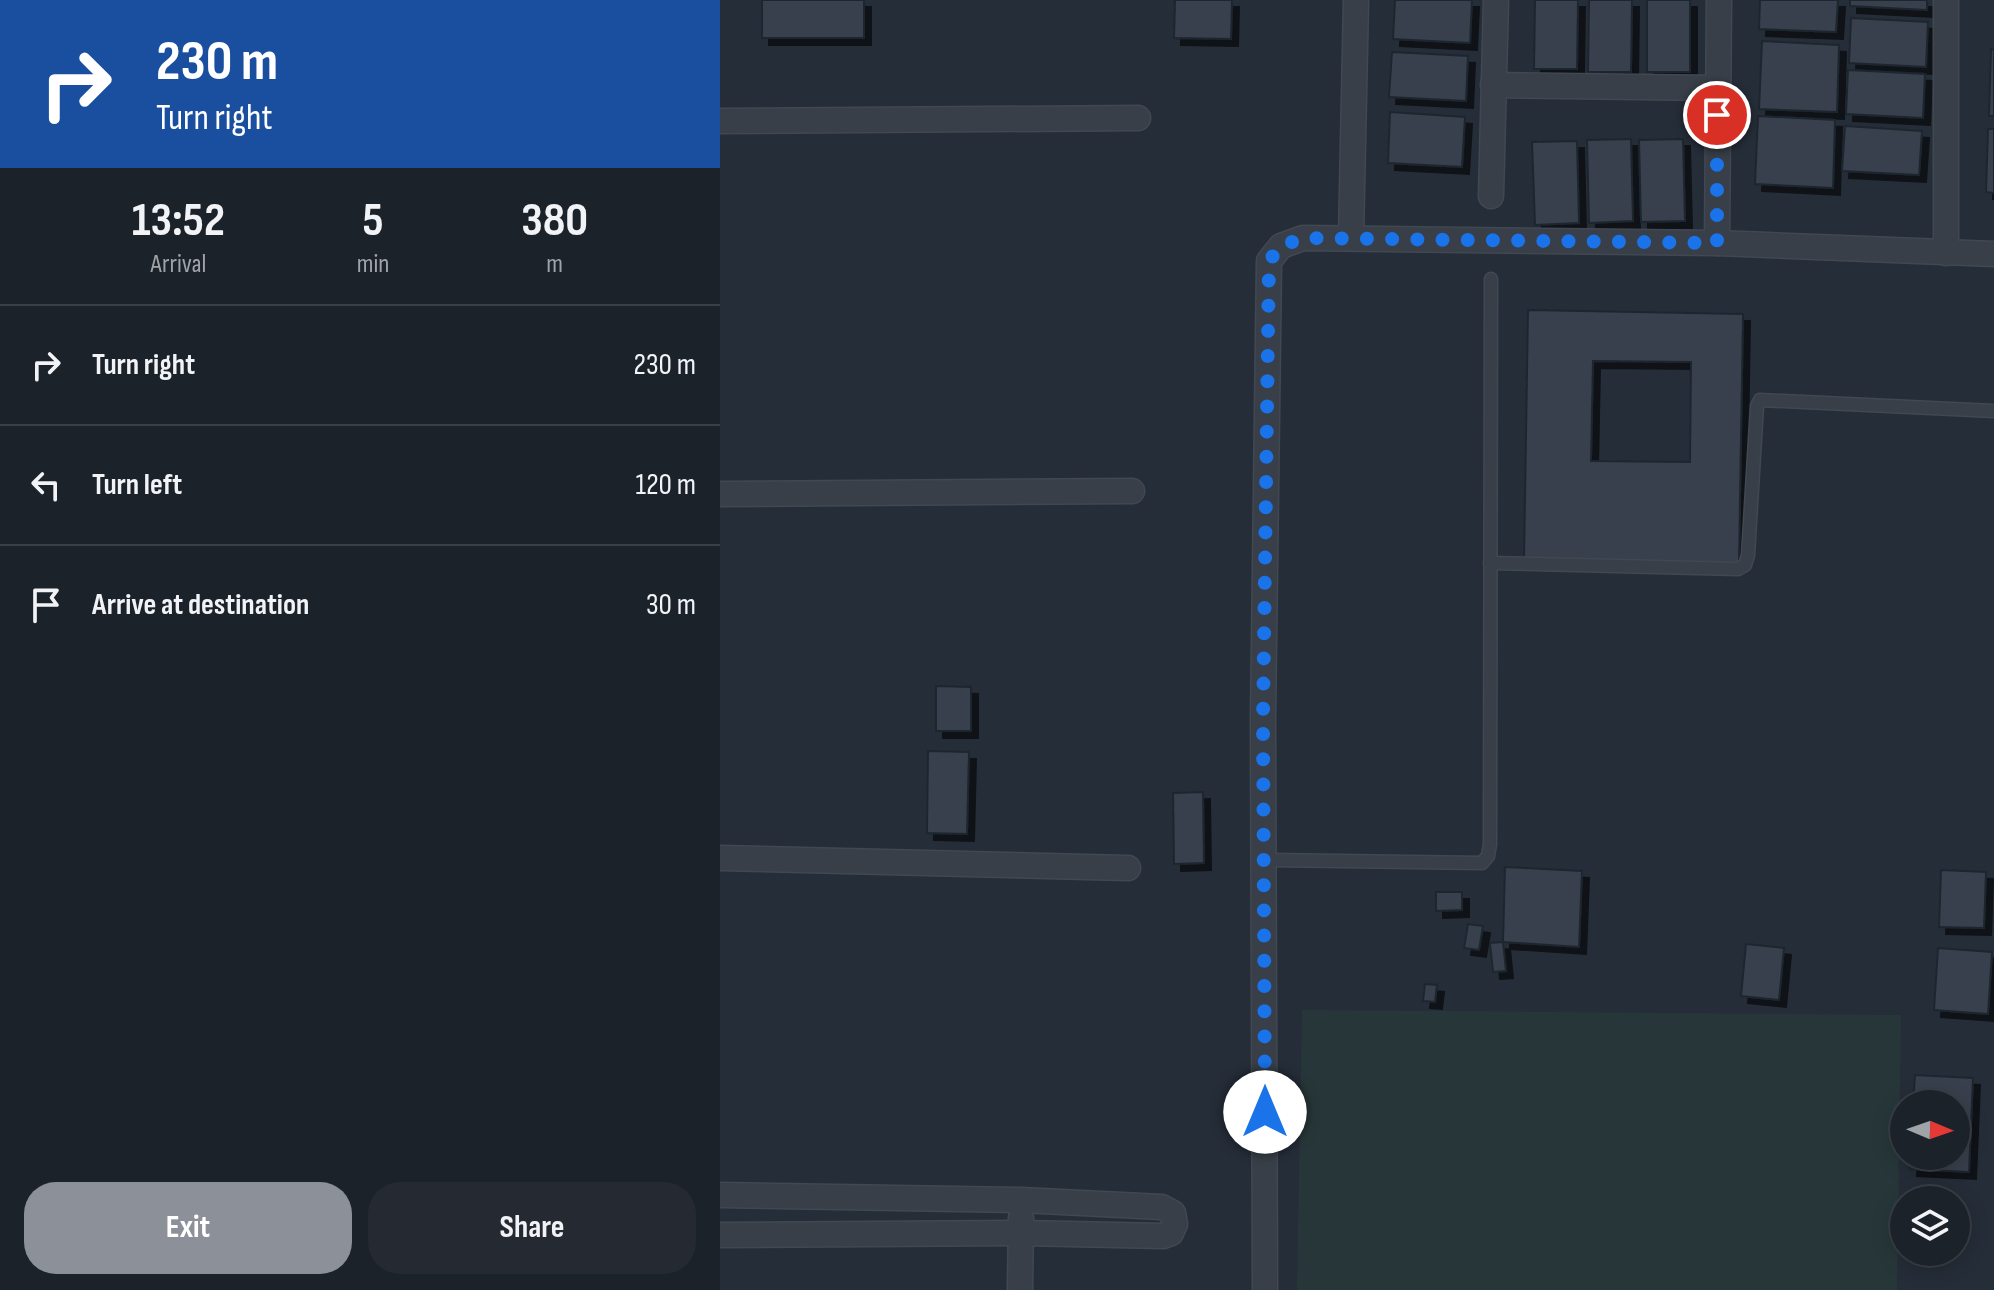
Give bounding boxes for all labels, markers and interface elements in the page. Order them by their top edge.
text: 230 m [156,29,278,96]
icon: right [24,32,128,136]
pin [1683,81,1751,149]
icon: arrive [1695,93,1739,137]
text: Turn right [156,97,273,140]
text: 13:52 [132,192,225,249]
text: 5 [363,192,384,249]
text: 380 [521,192,588,249]
text: Arrival [150,249,206,280]
text: min [357,249,389,280]
text: m [546,249,563,280]
icon: right [24,343,68,387]
text: Turn right [92,347,195,383]
text: 230 m [634,347,696,383]
icon: left [24,463,68,507]
text: Turn left [92,467,182,503]
text: 120 m [635,467,696,503]
icon: arrive [24,583,68,627]
text: Arrive at destination [92,587,309,623]
text: 30 m [646,587,696,623]
position arrow [1223,1070,1307,1154]
north arrow [1890,1090,1970,1170]
map controls [1890,1090,1970,1266]
button: Exit [24,1182,352,1274]
button: Share [368,1182,696,1274]
button: layers [1890,1186,1970,1266]

